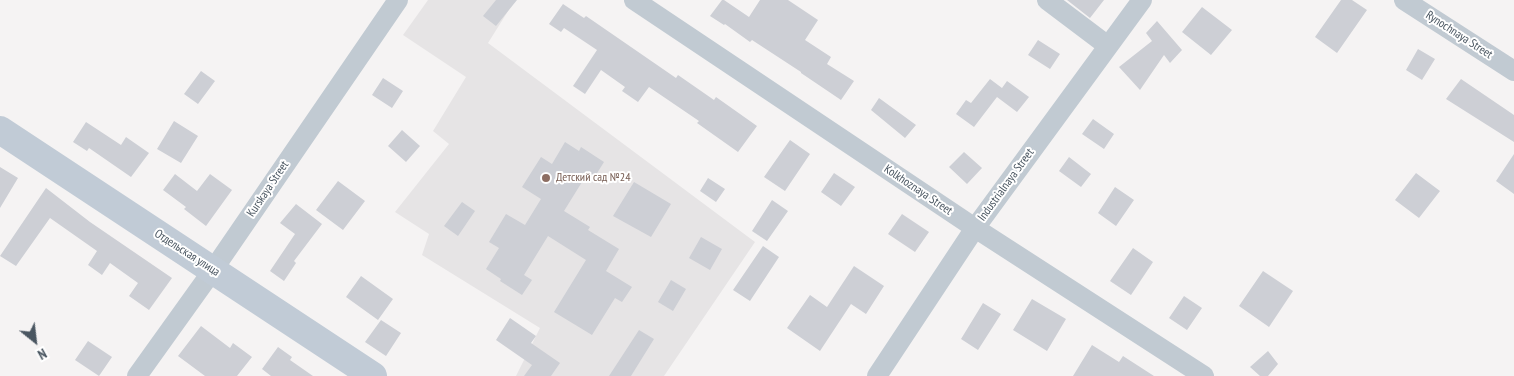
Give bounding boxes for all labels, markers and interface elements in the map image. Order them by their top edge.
street label: Rynochnaya Street [1423,8,1495,62]
street label: Industrialnaya Street [975,146,1037,224]
street label: Kurskaya Street [244,158,292,220]
street label: Kolkhoznaya Street [881,162,955,218]
place label: Детский сад №24 [556,171,631,185]
marker: Детский сад №24 [540,172,552,184]
street label: Отдельская улица [152,227,222,279]
north arrow [10,316,60,366]
text: N [35,344,50,364]

